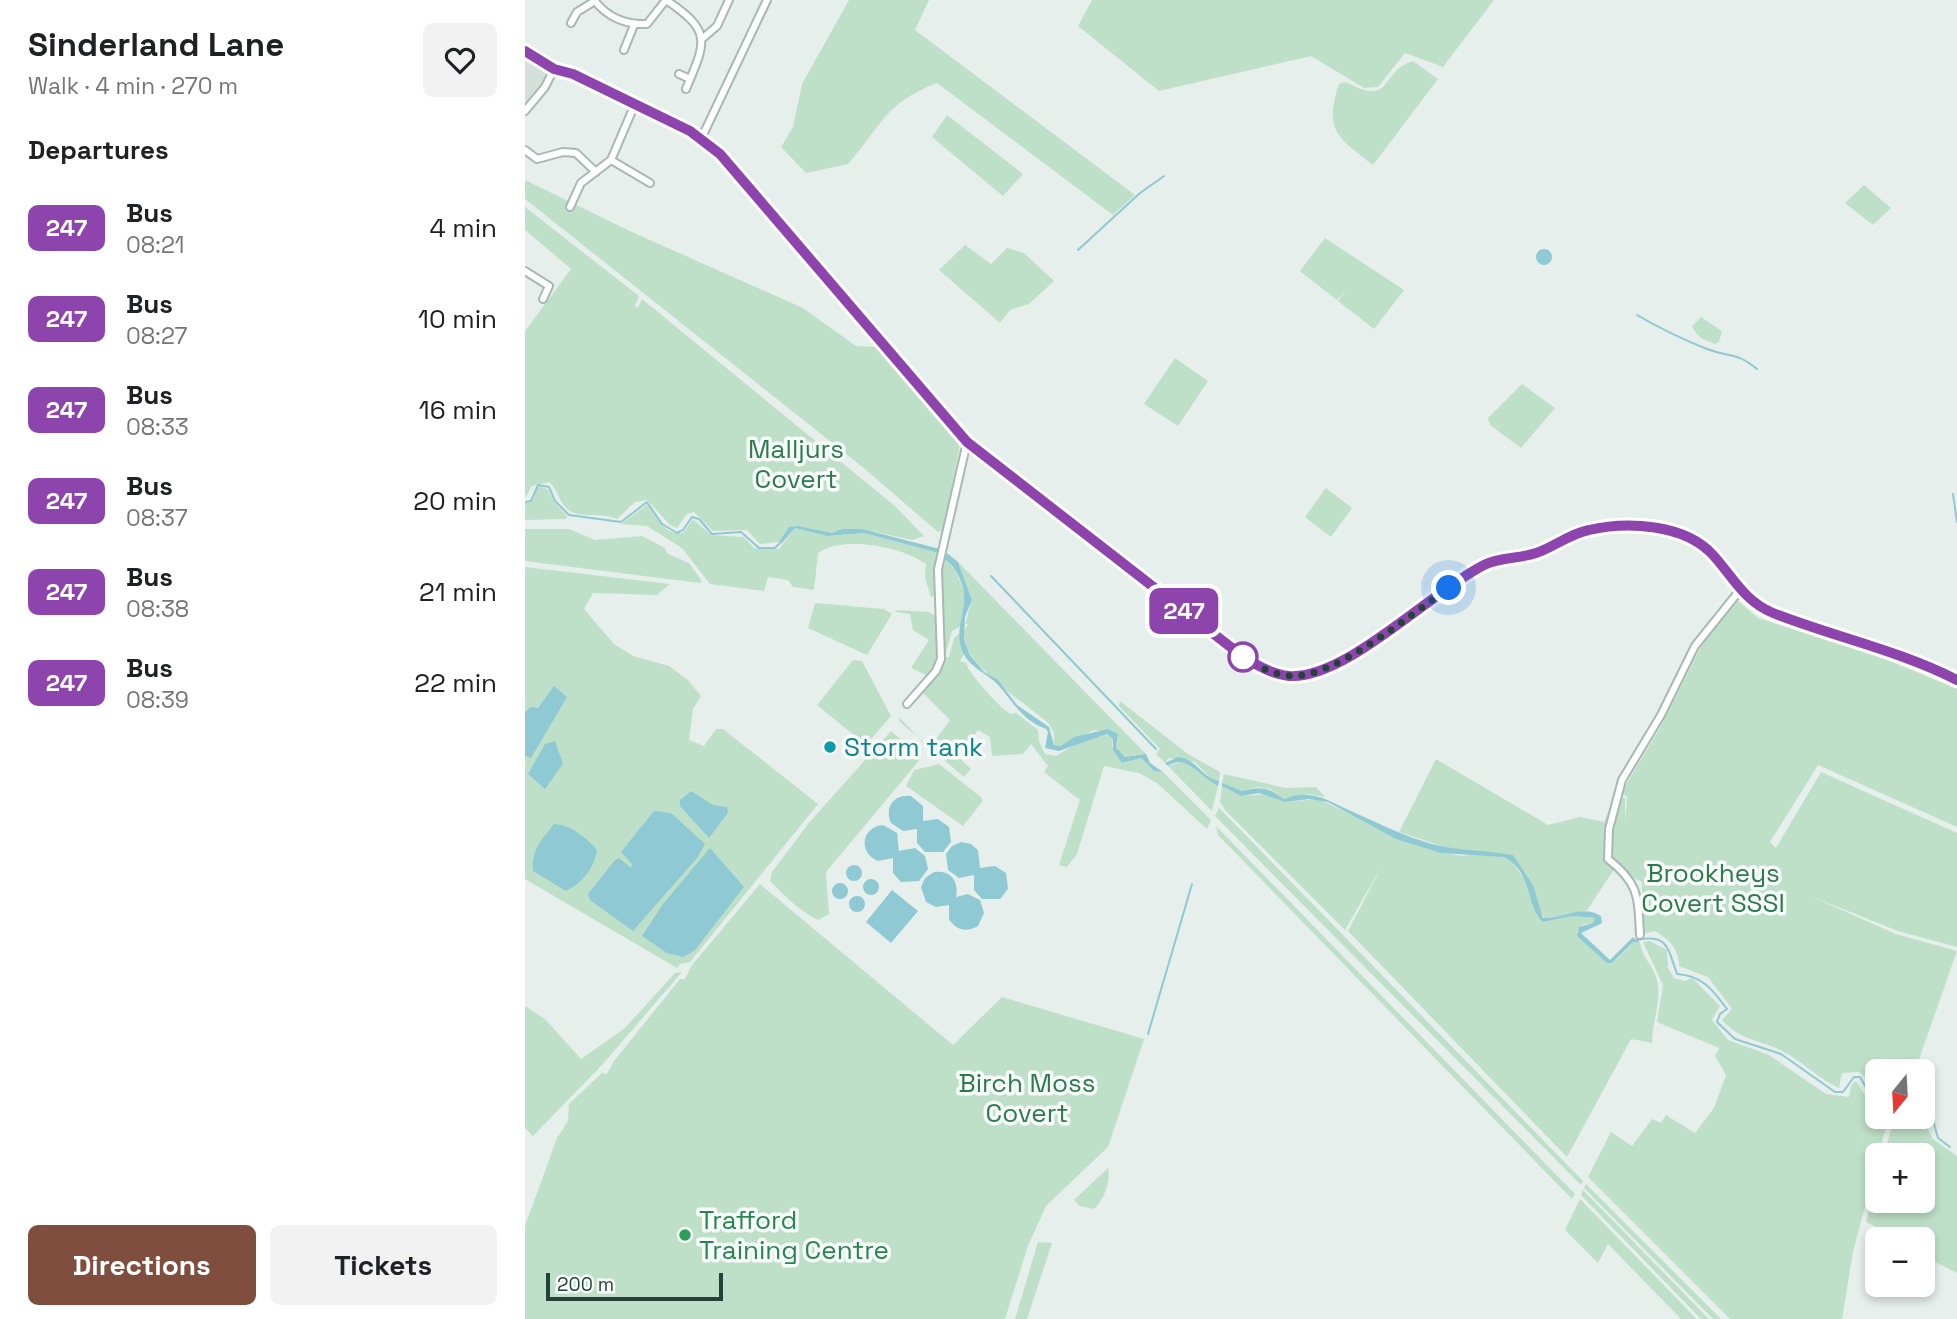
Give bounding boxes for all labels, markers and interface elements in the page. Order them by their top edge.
button: heart [423,23,497,97]
text: Sinderland Lane [28,24,284,66]
text: Walk · 4 min · 270 m [28,71,238,101]
text: Departures [28,133,169,167]
text: Bus [126,196,173,230]
text: 4 min [429,211,497,245]
text: 247 [46,212,87,243]
text: 08:21 [126,230,184,260]
text: Bus [126,287,173,321]
text: 10 min [418,302,497,336]
text: 247 [46,303,87,334]
text: 08:27 [126,321,188,351]
text: Bus [126,378,173,412]
text: 16 min [419,393,497,427]
text: 247 [46,394,87,425]
text: 08:33 [126,412,189,442]
park label: Malljurs Covert [748,432,844,496]
text: Bus [126,469,173,503]
text: 20 min [413,484,497,518]
text: 247 [46,485,87,516]
text: 08:37 [126,503,188,533]
text: Bus [126,560,173,594]
your location [1431,570,1466,605]
text: 21 min [419,575,497,609]
text: 247 [46,576,87,607]
line badge: 247 [1144,588,1224,634]
text: 08:38 [126,594,189,624]
text: 247 [1163,595,1205,626]
unlabelled marker [1228,642,1258,672]
text: Bus [126,651,173,685]
text: 22 min [414,666,497,700]
text: 247 [46,667,87,698]
text: 08:39 [126,685,189,715]
place label: Storm tank [844,730,983,764]
marker: Storm tank [822,739,838,755]
park label: Brookheys Covert SSSI [1641,856,1785,920]
north arrow [1865,1059,1935,1129]
map controls [1865,1059,1935,1297]
park label: Birch Moss Covert [958,1066,1096,1130]
button: + [1865,1143,1935,1213]
place label: Trafford Training Centre [699,1203,889,1267]
button: Directions [28,1225,256,1305]
button: Tickets [270,1225,497,1305]
marker: Trafford Training Centre [677,1227,693,1243]
button: − [1865,1227,1935,1297]
scale bar [546,1270,723,1302]
text: 200 m [557,1272,614,1297]

